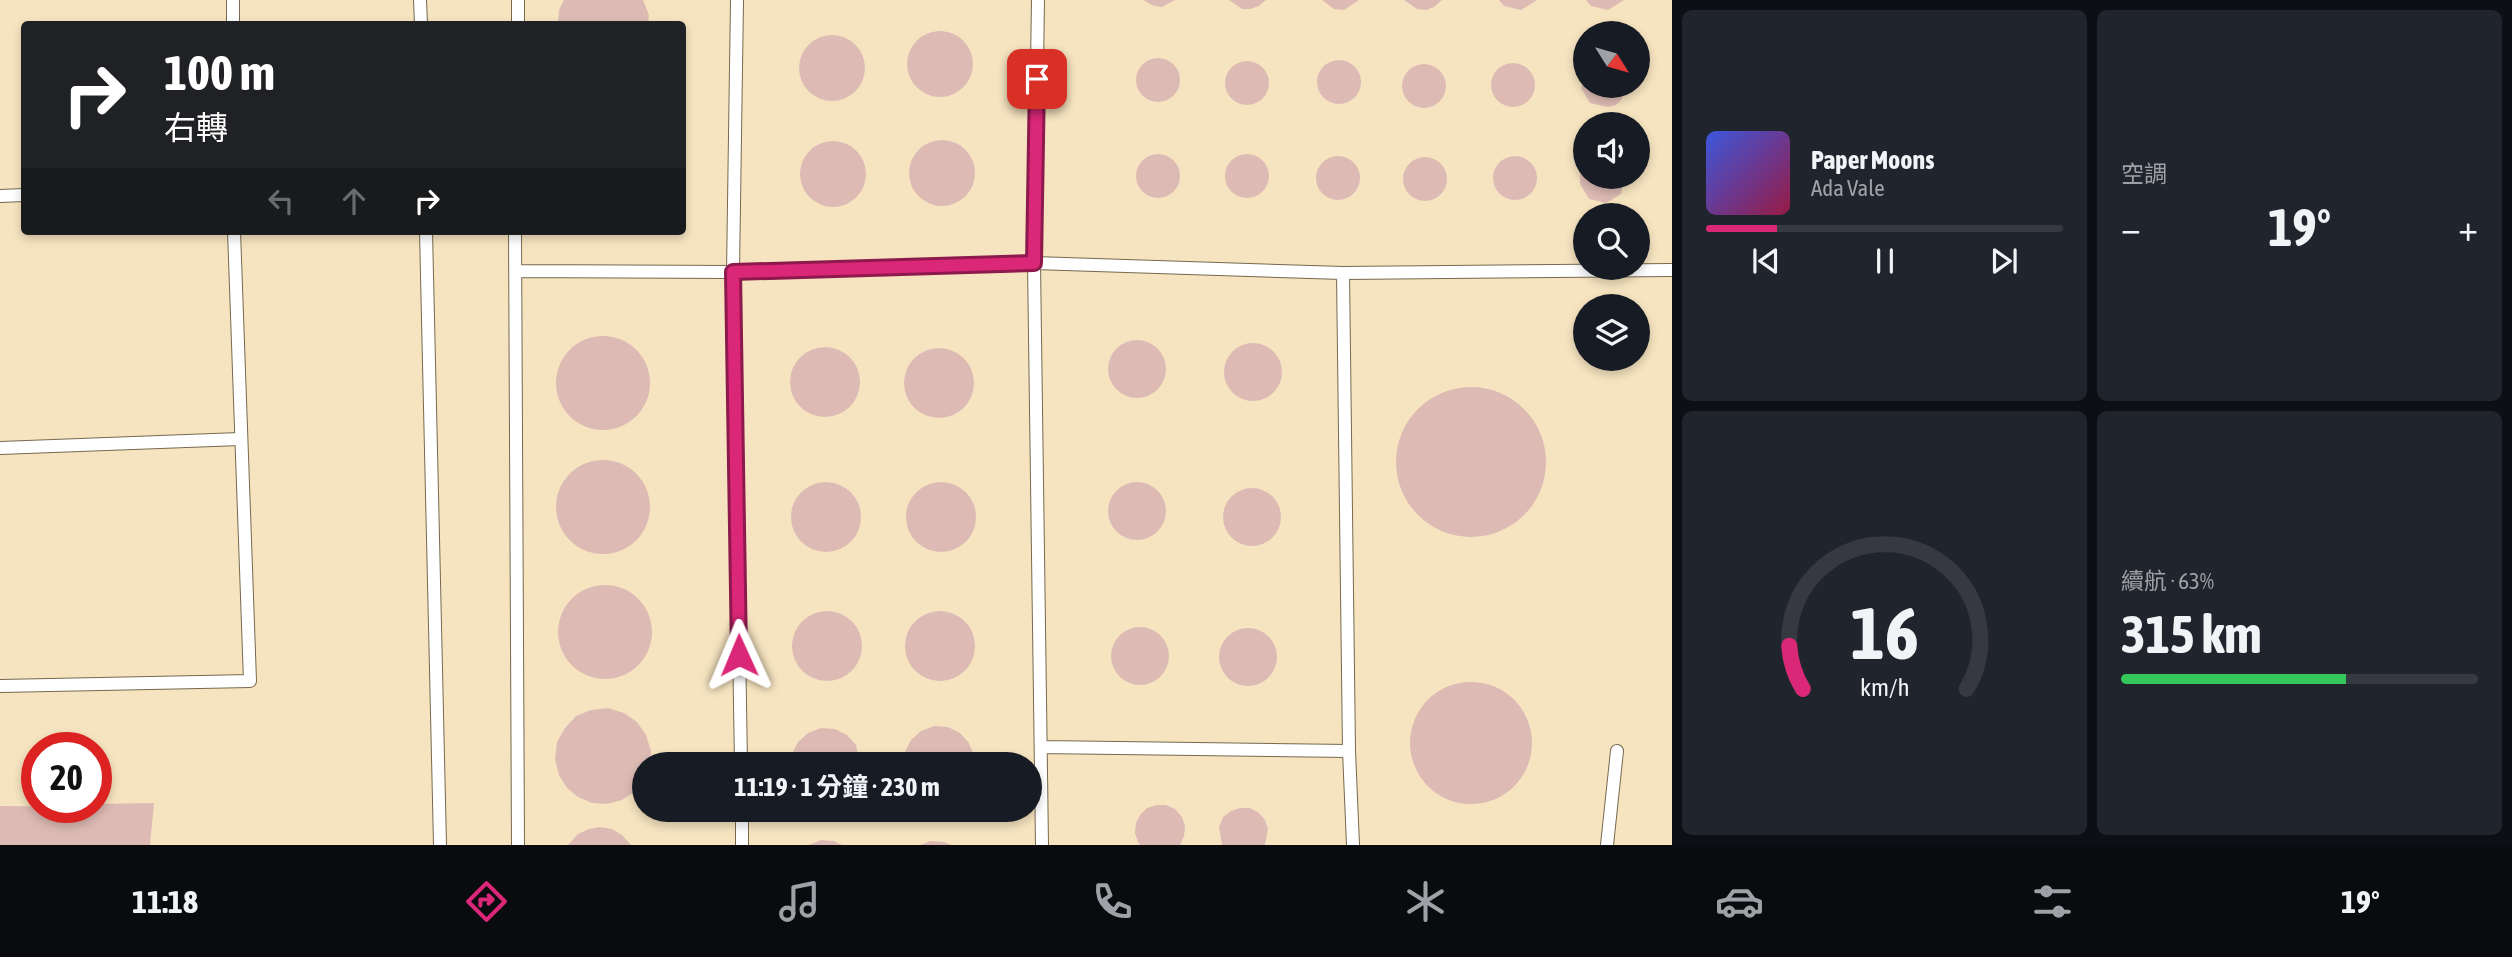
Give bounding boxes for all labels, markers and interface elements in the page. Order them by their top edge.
north arrow [1573,21,1650,98]
map controls [1573,21,1650,371]
text: 100 m [164,44,275,100]
icon: right [49,49,140,140]
pin [1007,49,1067,109]
icon: arrive [1018,60,1056,98]
text: 右轉 [164,109,228,146]
button: sound [1573,112,1650,189]
text: Paper Moons [1811,145,1934,175]
text: 空調 [2121,161,2167,187]
text: Ada Vale [1811,175,1885,201]
icon: left [262,182,300,220]
icon: ahead [335,182,373,220]
icon: right [408,182,446,220]
text: 19° [2268,197,2331,257]
button: search [1573,203,1650,280]
text: − [2121,206,2141,249]
text: + [2458,206,2478,249]
icon: previous [1747,242,1785,280]
icon: pause [1866,242,1904,280]
icon: next [1985,242,2023,280]
button: layers [1573,294,1650,371]
text: 續航 · 63% [2121,568,2214,594]
text: 16 [1850,591,1919,674]
text: 315 km [2121,604,2262,664]
position arrow [702,618,776,692]
text: km/h [1860,673,1909,701]
speed limit sign: 20 [21,732,112,823]
text: 11:19 · 1 分鐘 · 230 m [734,772,940,802]
icon: directions [462,877,511,926]
icon: music [775,877,824,926]
icon: phone [1088,877,1137,926]
icon: climate [1401,877,1450,926]
icon: car [1715,877,1764,926]
icon: filters [2028,877,2077,926]
text: 11:18 [132,883,198,920]
text: 19° [2341,883,2380,920]

